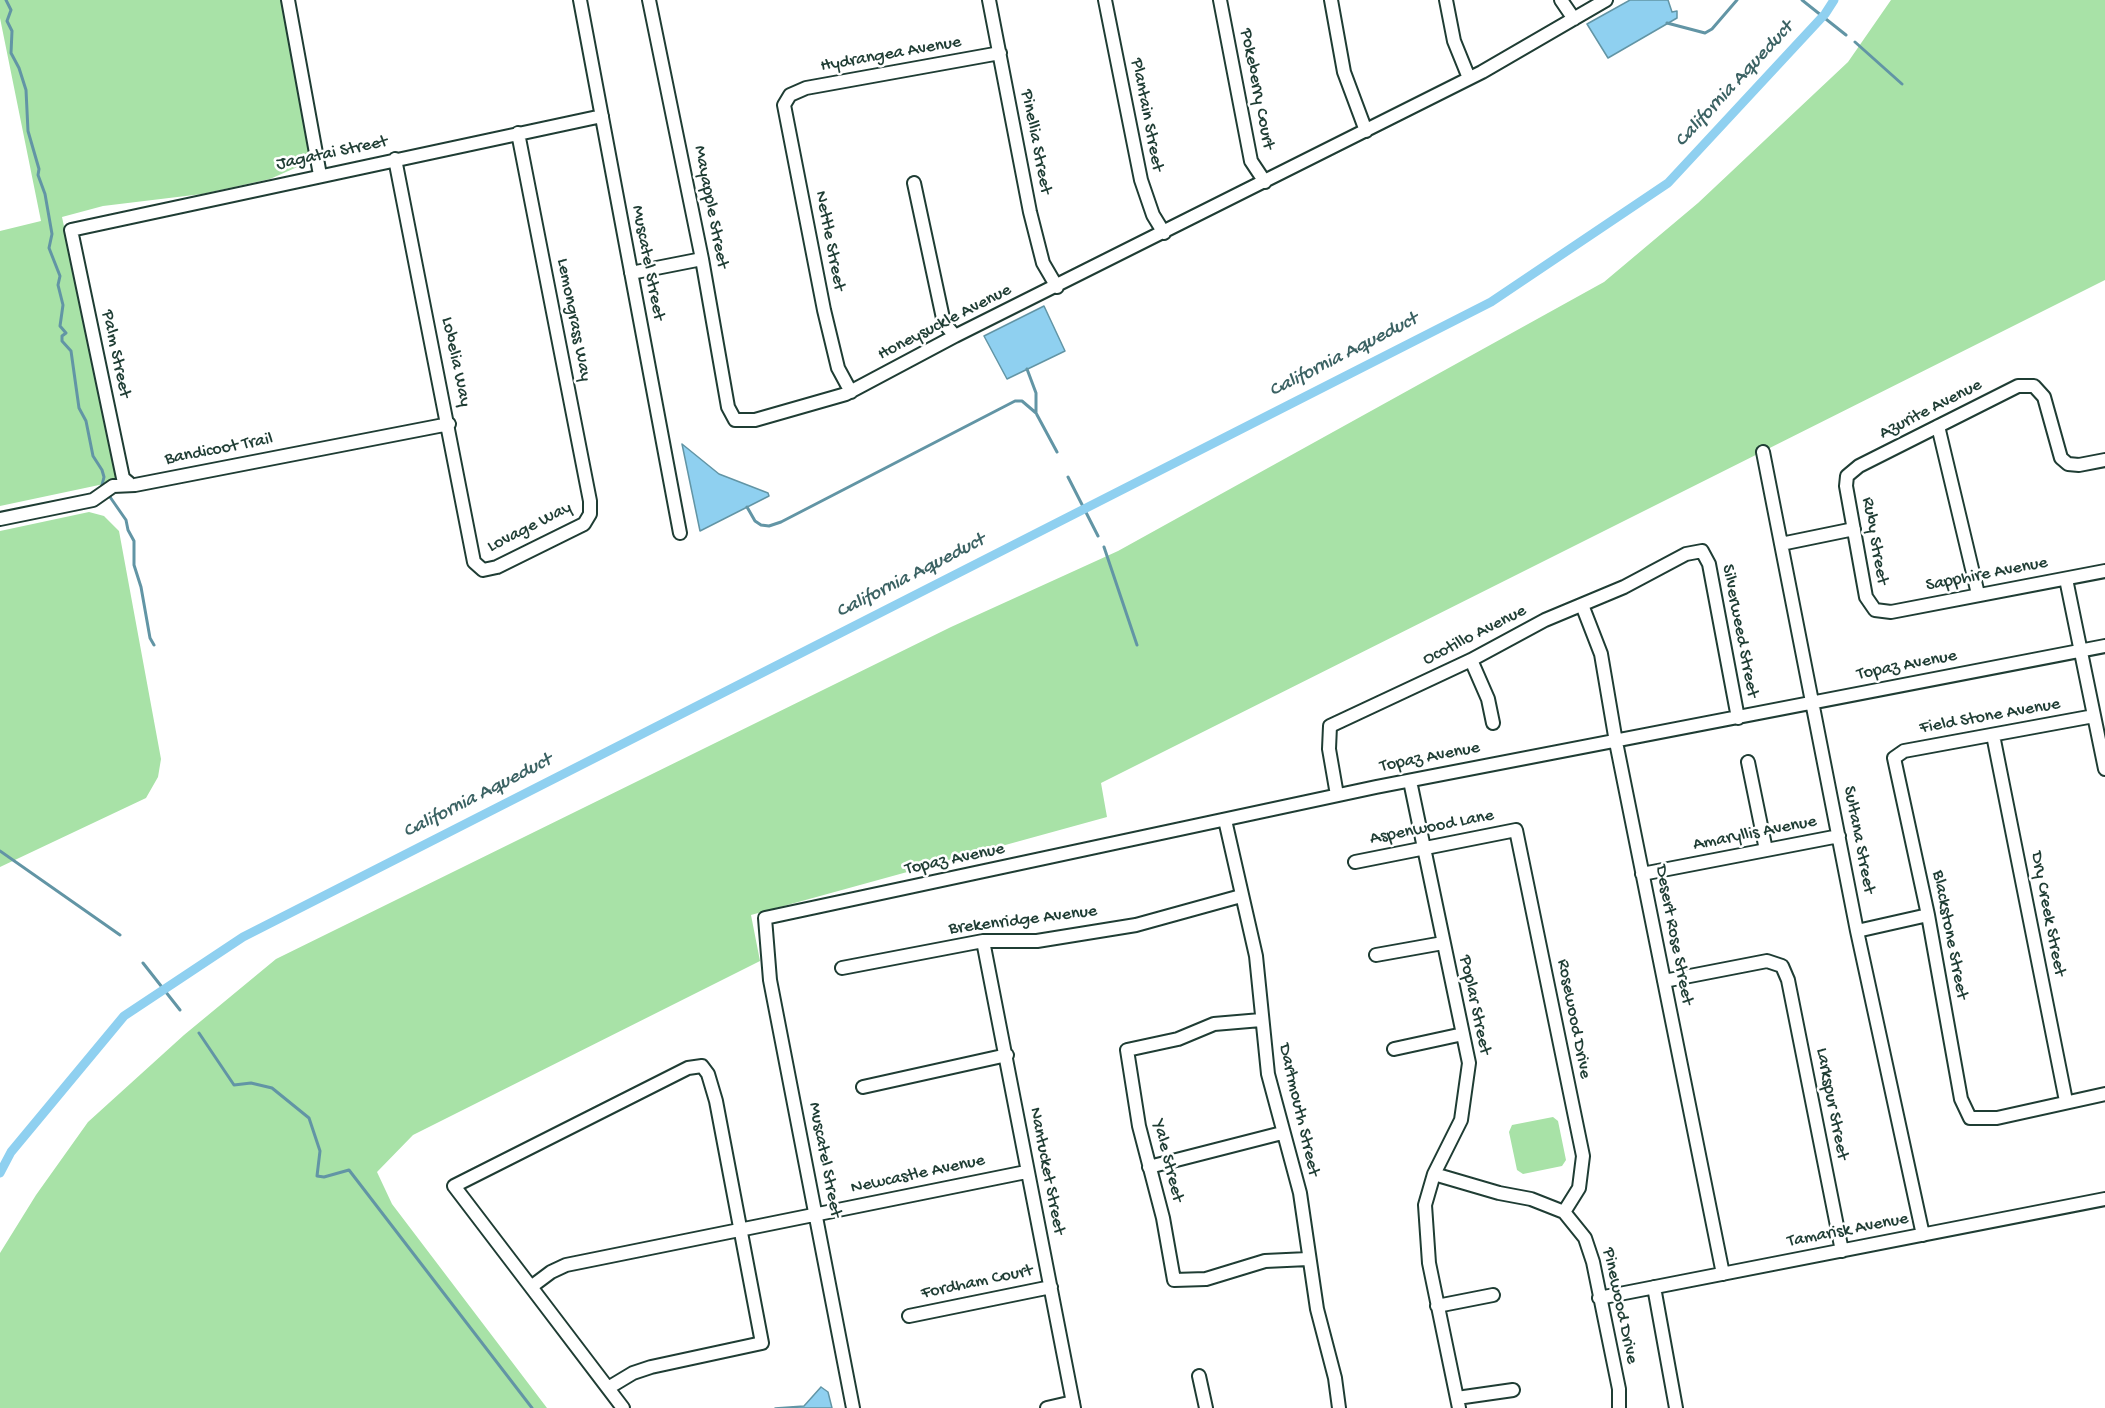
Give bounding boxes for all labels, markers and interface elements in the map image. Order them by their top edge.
water label: California Aqueduct [1670,17,1800,153]
street label: Pokeberry Court [1234,27,1278,151]
street label: Hydrangea Avenue [819,32,963,78]
street label: Plantain Street [1124,57,1168,173]
street label: Pinellia Street [1014,88,1056,196]
street label: Jagatai Street [274,132,390,176]
street label: Mayapple Street [688,144,732,270]
street label: Nettle Street [809,189,849,293]
street label: Muscatel Street [625,204,669,322]
street label: Lemongrass Way [550,257,596,383]
street label: Honeysuckle Avenue [875,280,1015,366]
street label: Palm Street [95,308,135,400]
water label: California Aqueduct [1266,308,1422,404]
street label: Lobelia Way [435,315,475,409]
street label: Azurite Avenue [1876,375,1986,445]
street label: Bandicoot Trail [163,429,275,471]
street label: Ruby Street [1856,496,1892,586]
street label: Lovage Way [484,498,576,558]
water label: California Aqueduct [833,529,989,625]
street label: Sapphire Avenue [1924,553,2050,597]
street label: Silverweed Street [1716,563,1762,699]
street label: Ocotillo Avenue [1420,601,1530,671]
street label: Topaz Avenue [1855,646,1959,686]
street label: Field Stone Avenue [1918,694,2062,740]
street label: Topaz Avenue [1378,738,1482,778]
water label: California Aqueduct [400,749,556,845]
street label: Sultana Street [1837,784,1879,896]
street label: Aspenwood Lane [1368,805,1496,851]
street label: Amaryllis Avenue [1691,811,1819,857]
street label: Topaz Avenue [903,839,1007,881]
street label: Dry Creek Street [2024,850,2070,978]
street label: Desert Rose Street [1649,863,1697,1007]
street label: Blackstone Street [1926,869,1972,1001]
street label: Brekenridge Avenue [948,901,1098,941]
street label: Poplar Street [1453,953,1495,1057]
street label: Rosewood Drive [1551,957,1595,1081]
street label: Dartmouth Street [1272,1042,1324,1178]
street label: Larkspur Street [1810,1046,1852,1162]
street label: Muscatel Street [802,1101,846,1219]
street label: Nantucket Street [1023,1106,1069,1236]
street label: Yale Street [1146,1118,1188,1204]
street label: Newcastle Avenue [849,1150,987,1200]
street label: Tamarisk Avenue [1786,1209,1910,1253]
street label: Pinewood Drive [1596,1246,1642,1366]
street label: Fordham Court [919,1261,1035,1305]

